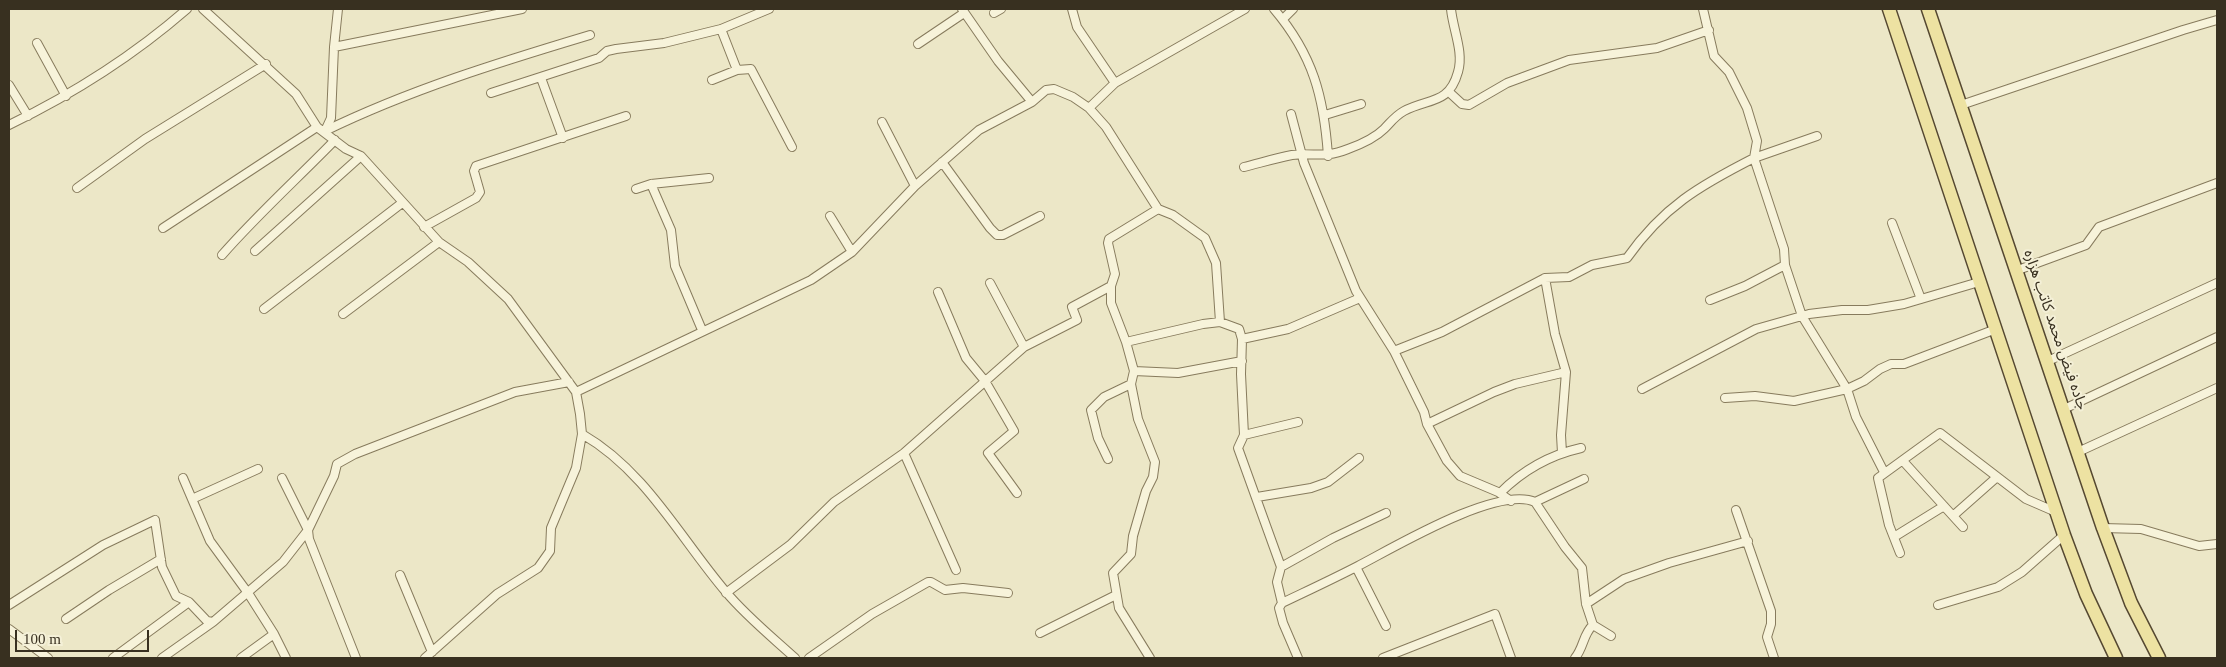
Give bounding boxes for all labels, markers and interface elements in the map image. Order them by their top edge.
street label: جاده فیض محمد کاتب هزاره [2019,248,2091,412]
scale bar [18,620,151,652]
text: 100 m [23,631,61,647]

